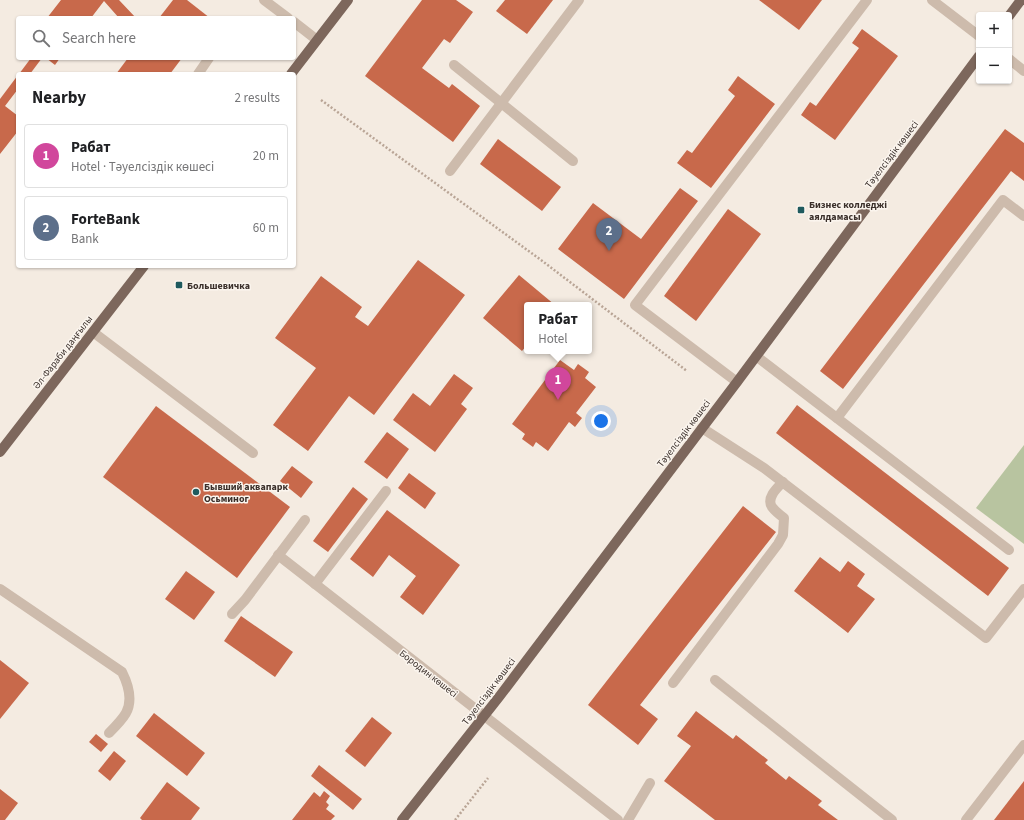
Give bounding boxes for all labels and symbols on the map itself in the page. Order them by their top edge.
street label: Тәуелсіздік көшесі [862,118,922,191]
place label: Бизнес колледжі аялдамасы [809,198,887,224]
marker: Бизнес колледжі аялдамасы [796,205,806,215]
pin: 2 [596,218,622,251]
place label: Большевичка [187,279,250,293]
marker: Большевичка [174,280,184,290]
street label: Әл-Фараби даңғылы [30,313,96,392]
pin: 1 [545,367,571,400]
street label: Тәуелсіздік көшесі [654,397,714,470]
your location [591,411,611,431]
place label: Бывший аквапарк Осьминог [204,480,288,506]
marker: Бывший аквапарк Осьминог [191,487,201,497]
street label: Бородин көшесі [396,647,460,701]
street label: Тәуелсіздік көшесі [459,655,519,728]

